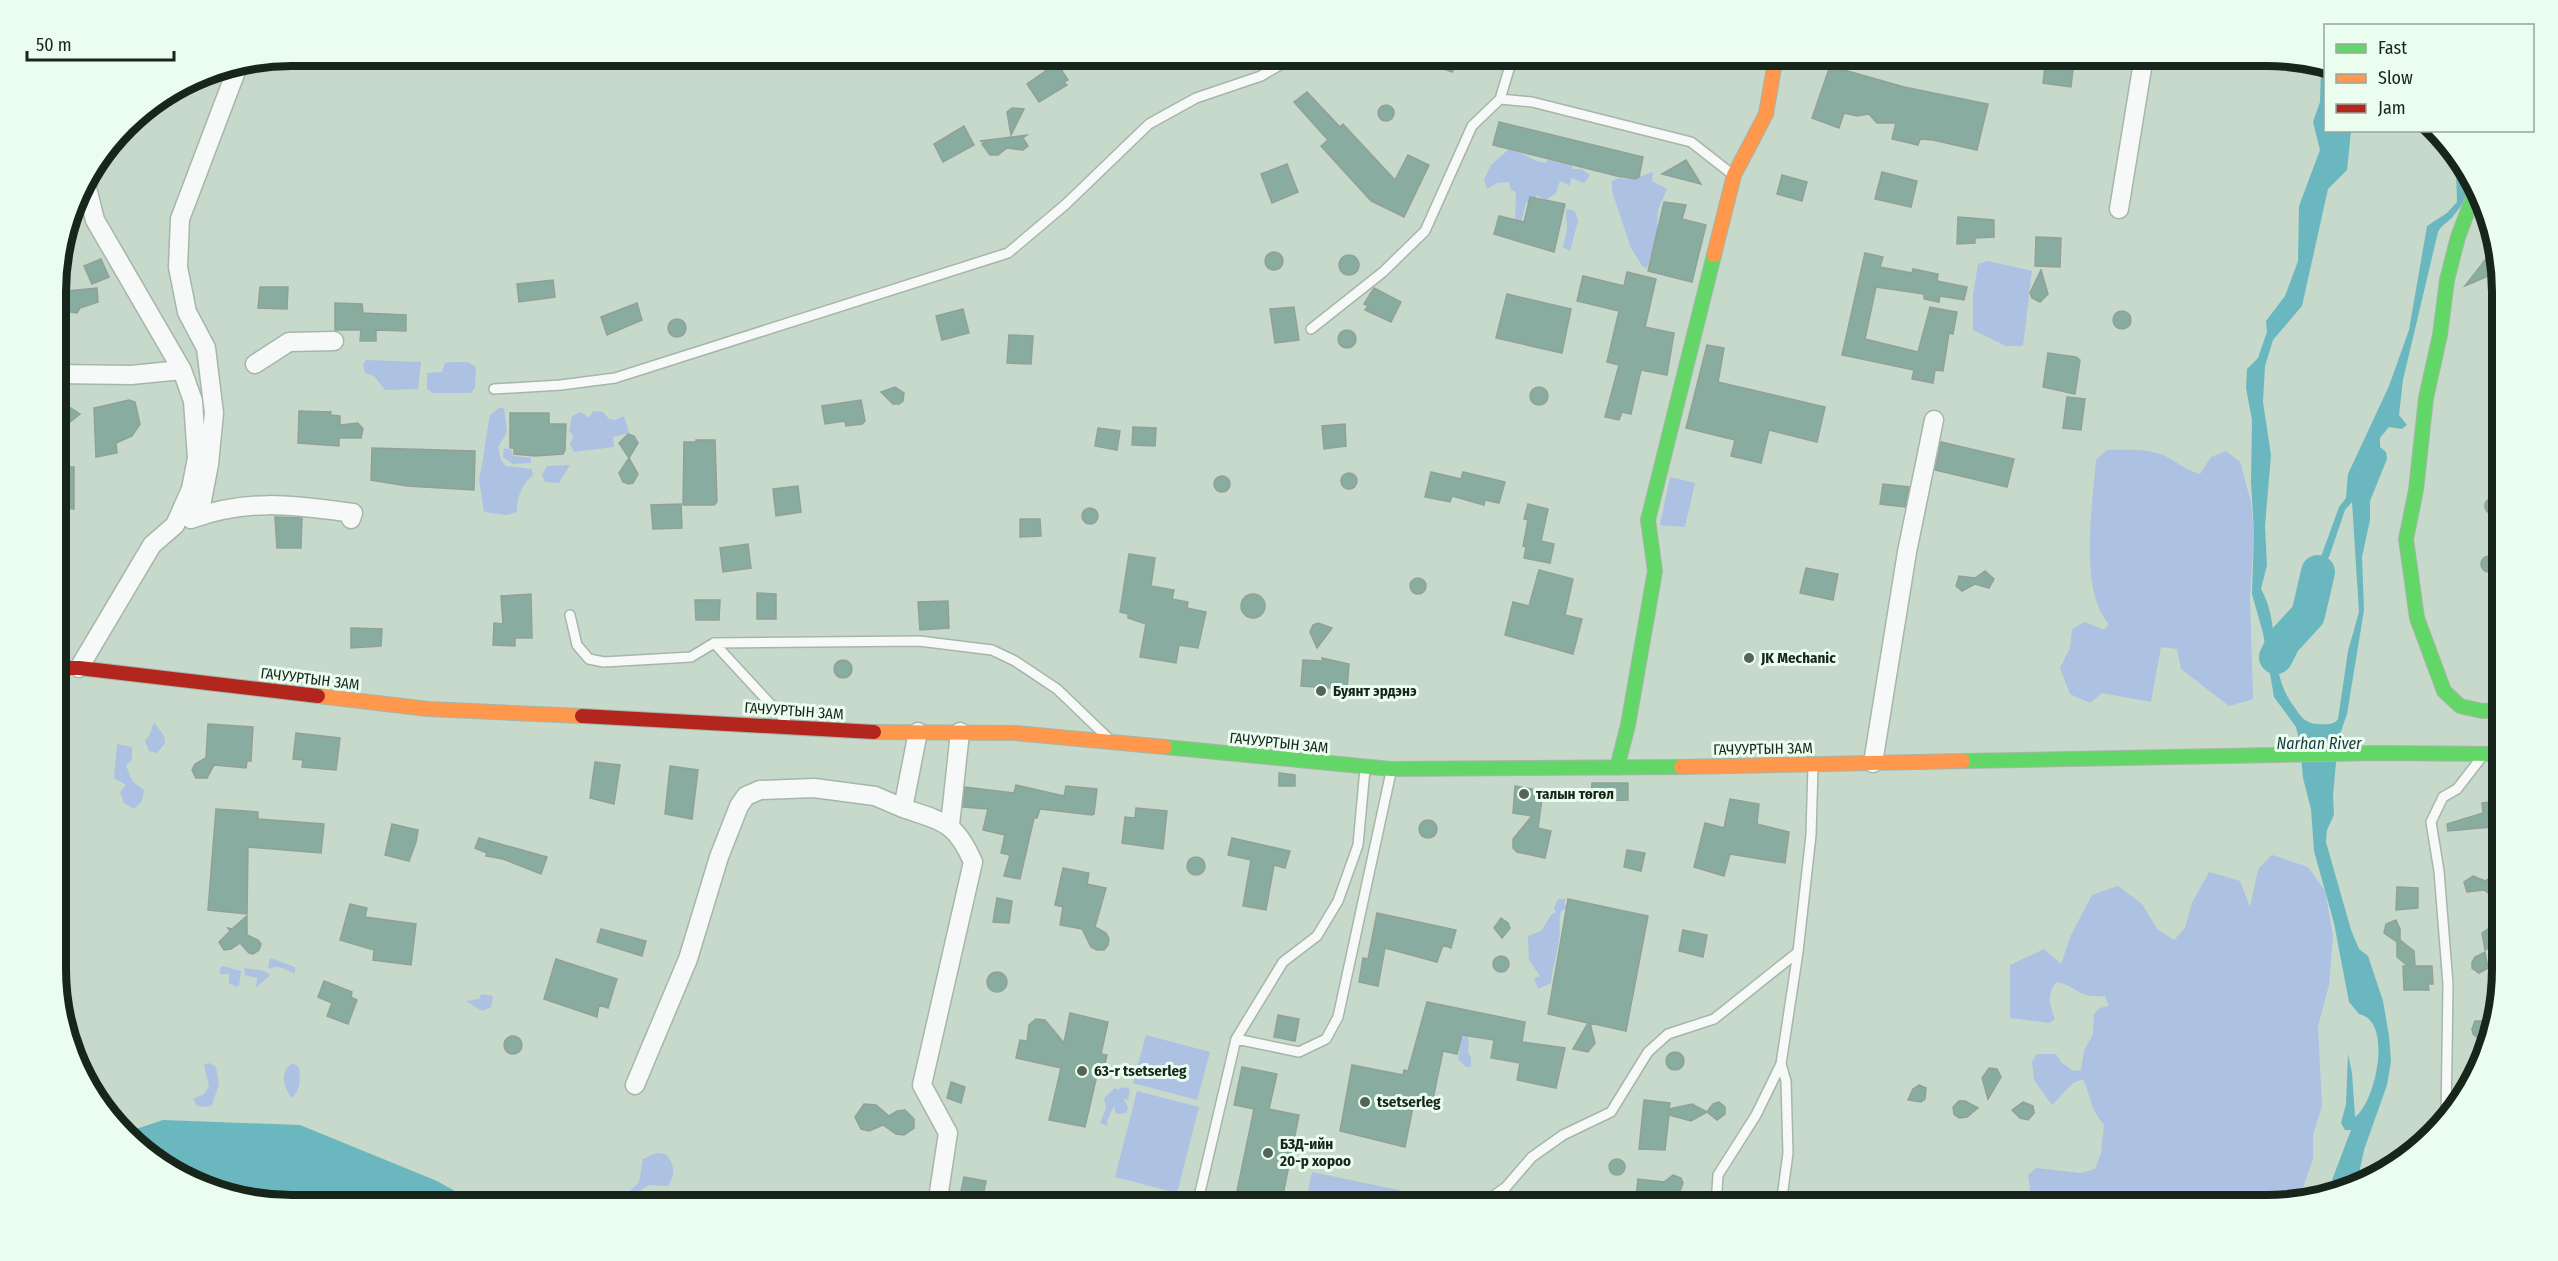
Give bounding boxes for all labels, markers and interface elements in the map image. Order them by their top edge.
scale bar [27,24,174,62]
legend [2324,24,2534,132]
text: 50 m [36,34,72,56]
text: Fast [2378,37,2407,59]
text: Slow [2378,67,2413,89]
text: Jam [2378,97,2406,119]
place label: JK Mechanic [1760,649,1836,667]
marker: JK Mechanic [1742,651,1756,665]
street label: ГАЧУУРТЫН ЗАМ [259,664,361,694]
place label: Буянт эрдэнэ [1333,682,1417,700]
marker: Буянт эрдэнэ [1314,684,1328,698]
street label: ГАЧУУРТЫН ЗАМ [744,699,844,723]
street label: ГАЧУУРТЫН ЗАМ [1229,729,1329,757]
water label: Narhan River [2276,734,2362,753]
street label: ГАЧУУРТЫН ЗАМ [1713,739,1813,759]
place label: талын төгөл [1536,785,1614,803]
marker: талын төгөл [1517,787,1531,801]
place label: 63-r tsetserleg [1094,1062,1187,1080]
marker: 63-r tsetserleg [1075,1064,1089,1078]
place label: tsetserleg [1377,1093,1441,1111]
marker: tsetserleg [1358,1095,1372,1109]
place label: БЗД-ийн 20-р хороо [1279,1135,1351,1170]
marker: БЗД-ийн 20-р хороо [1261,1146,1275,1160]

